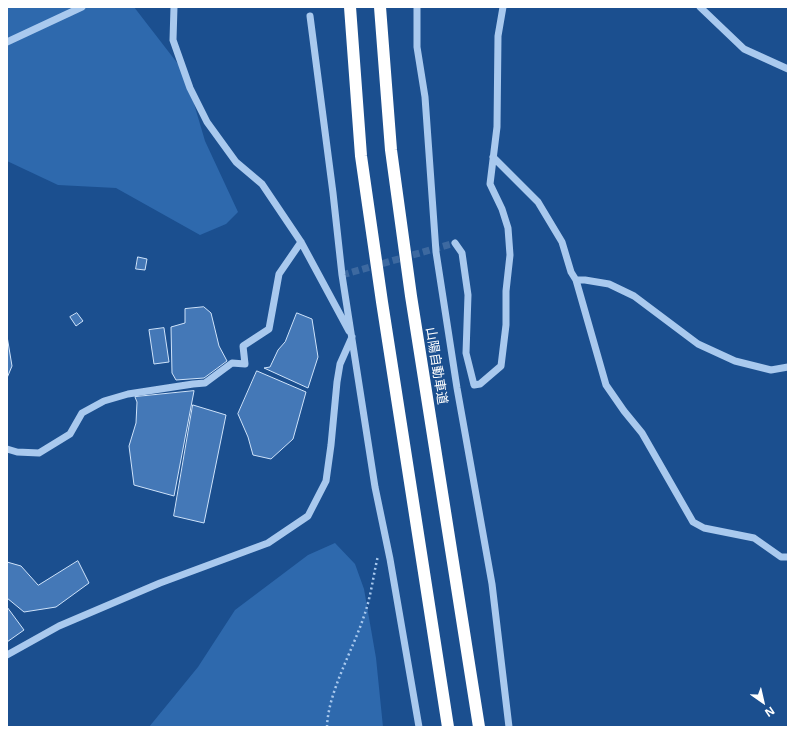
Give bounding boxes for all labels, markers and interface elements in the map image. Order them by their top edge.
street label: 山陽自動車道 [422,326,450,406]
north arrow [743,682,783,722]
text: N [762,704,778,721]

